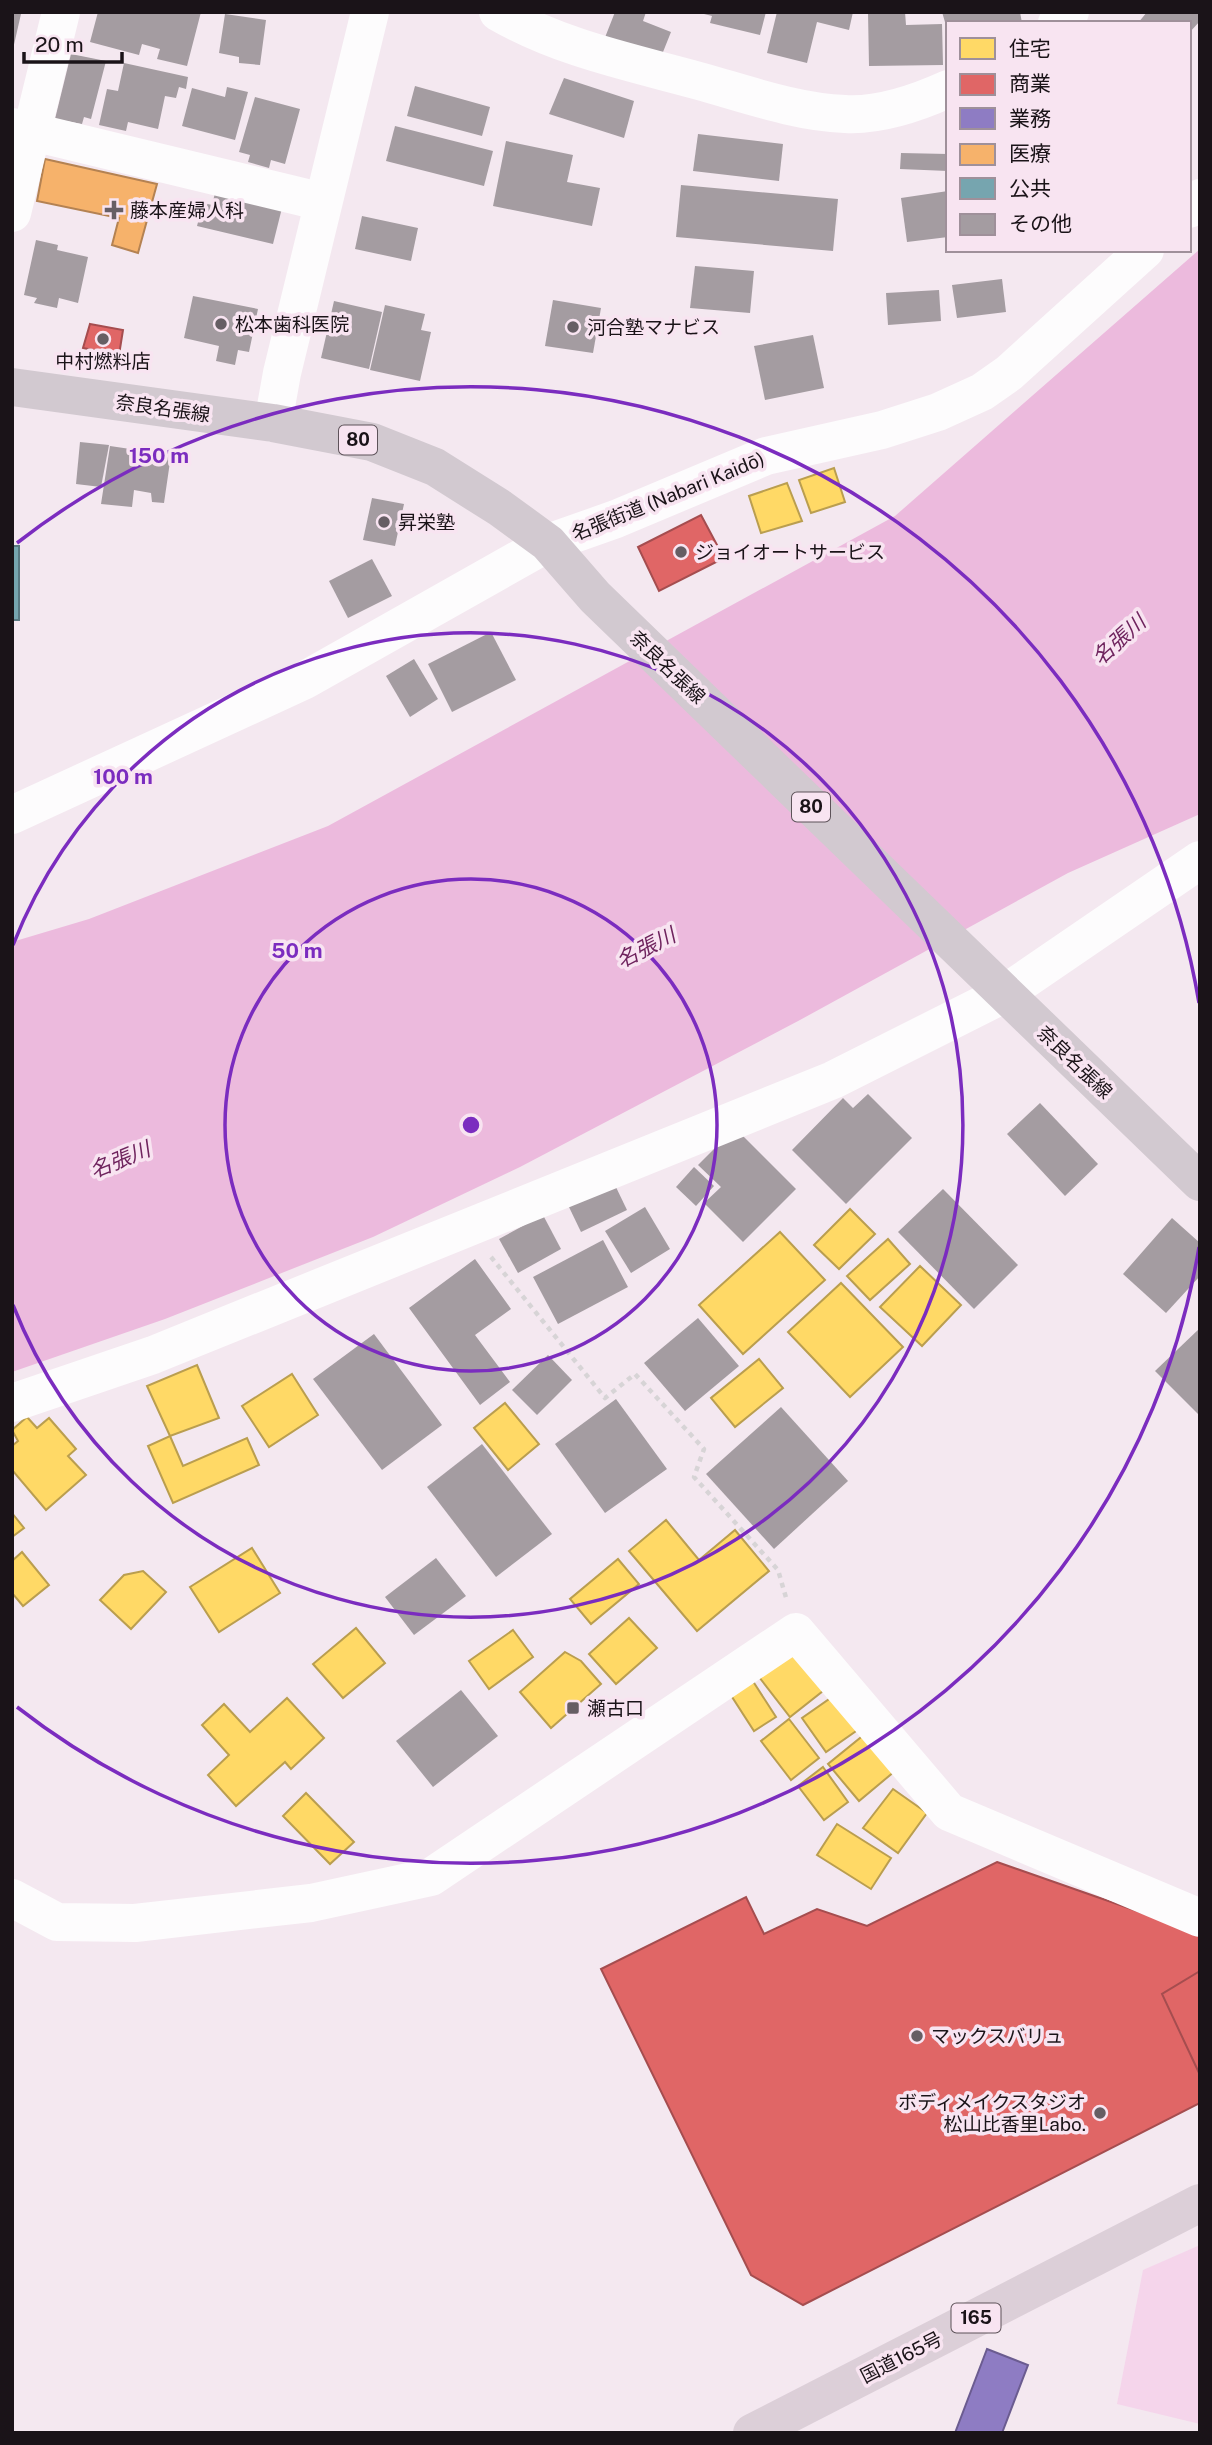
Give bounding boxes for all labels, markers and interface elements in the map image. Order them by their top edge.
scale bar [24,21,122,65]
legend [946,21,1191,252]
text: 20 m [35,32,84,57]
text: 住宅 [1009,36,1051,61]
text: 商業 [1009,71,1051,96]
text: 業務 [1009,106,1051,131]
text: 医療 [1009,141,1051,166]
text: 公共 [1009,176,1051,201]
place label: 藤本産婦人科 [130,199,244,221]
marker: 藤本産婦人科 [104,200,124,220]
text: その他 [1009,211,1072,236]
place label: 松本歯科医院 [235,313,349,335]
marker: 松本歯科医院 [213,316,229,332]
place label: 河合塾マナビス [587,316,720,338]
marker: 河合塾マナビス [565,319,581,335]
marker: 中村燃料店 [95,331,111,347]
place label: 中村燃料店 [55,350,151,372]
street label: 奈良名張線 [114,390,212,426]
road number: 80 [339,426,377,454]
text: 150 m [129,443,189,468]
street label: 名張街道 (Nabari Kaidō) [569,447,767,545]
place label: 昇栄塾 [398,511,455,533]
marker: 昇栄塾 [376,514,392,530]
place label: ジョイオートサービス [695,541,885,563]
marker: ジョイオートサービス [673,544,689,560]
water label: 名張川 [1087,608,1152,670]
street label: 奈良名張線 [626,626,710,708]
text: 100 m [93,764,153,789]
road number: 80 [792,792,830,822]
water label: 名張川 [612,921,681,973]
text: 50 m [271,938,323,963]
street label: 奈良名張線 [1033,1021,1117,1103]
centre of rings [459,1113,483,1137]
water label: 名張川 [86,1135,156,1183]
place label: 瀬古口 [587,1697,644,1719]
marker: 瀬古口 [565,1700,581,1716]
place label: マックスバリュ [931,2025,1063,2047]
marker: マックスバリュ [909,2028,925,2044]
place label: ボディメイクスタジオ 松山比香里Labo. [898,2091,1086,2135]
marker: ボディメイクスタジオ 松山比香里Labo. [1092,2105,1108,2121]
road number: 165 [951,2304,1000,2332]
street label: 国道165号 [856,2327,946,2387]

